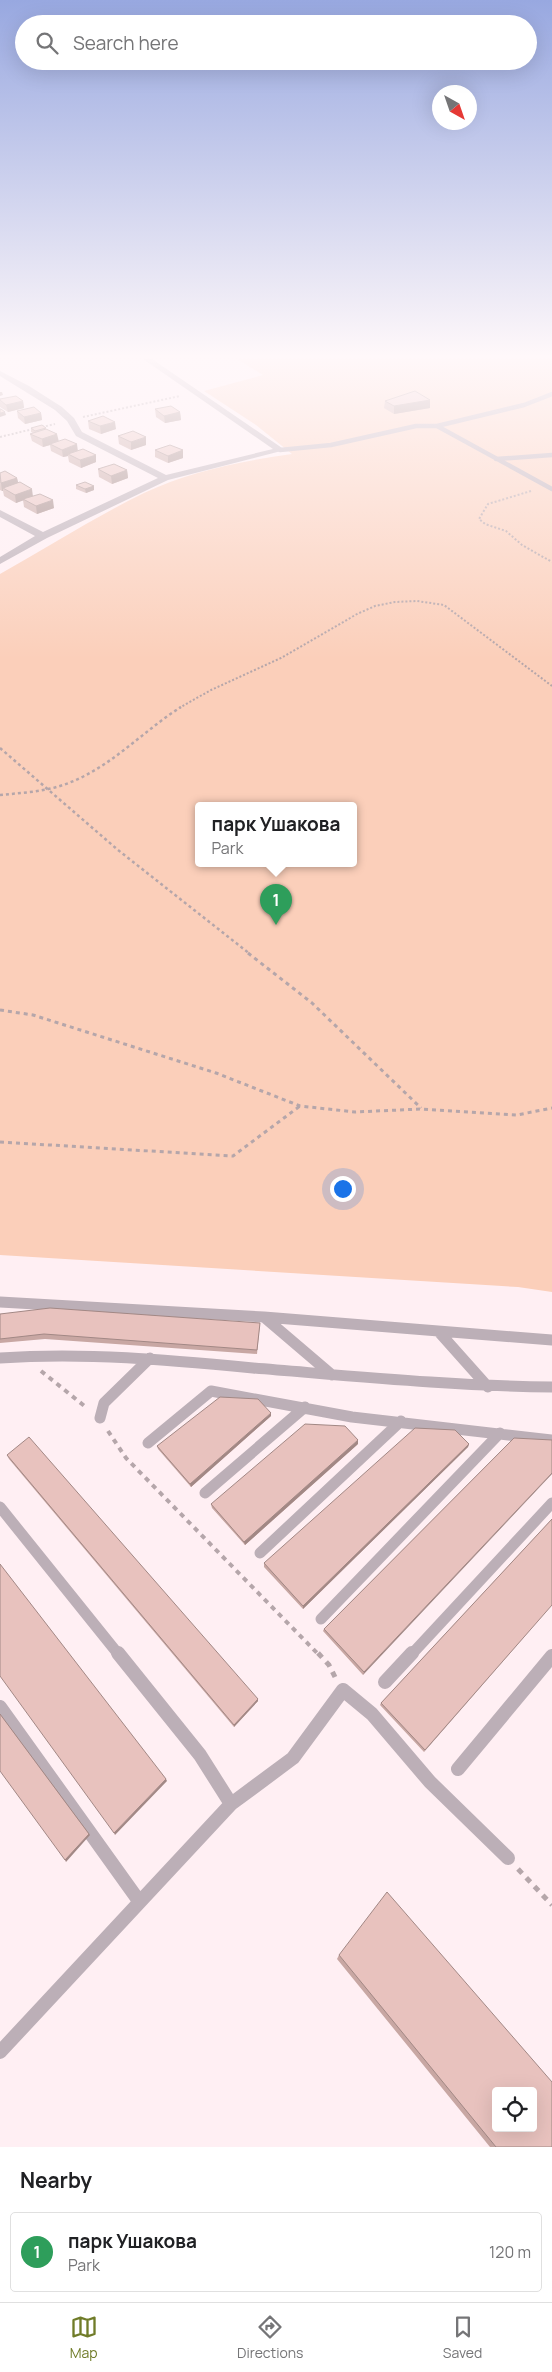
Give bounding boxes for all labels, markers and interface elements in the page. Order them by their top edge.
search box [15,15,537,70]
icon: search [33,29,61,57]
text: Search here [73,30,179,56]
north arrow [432,85,477,130]
popup [195,802,357,867]
text: парк Ушакова [212,811,340,837]
text: Park [212,837,243,859]
pin: 1 [260,884,292,925]
your location [330,1176,356,1202]
map controls [492,2087,537,2132]
button: locate [492,2087,537,2132]
text: Nearby [20,2166,92,2194]
text: парк Ушакова [68,2228,197,2254]
text: 1 [33,2241,41,2263]
text: 120 m [489,2241,531,2263]
text: Park [68,2254,100,2276]
tab: Map [70,2313,98,2362]
tab: Directions [237,2313,303,2362]
tab: Saved [443,2313,482,2362]

